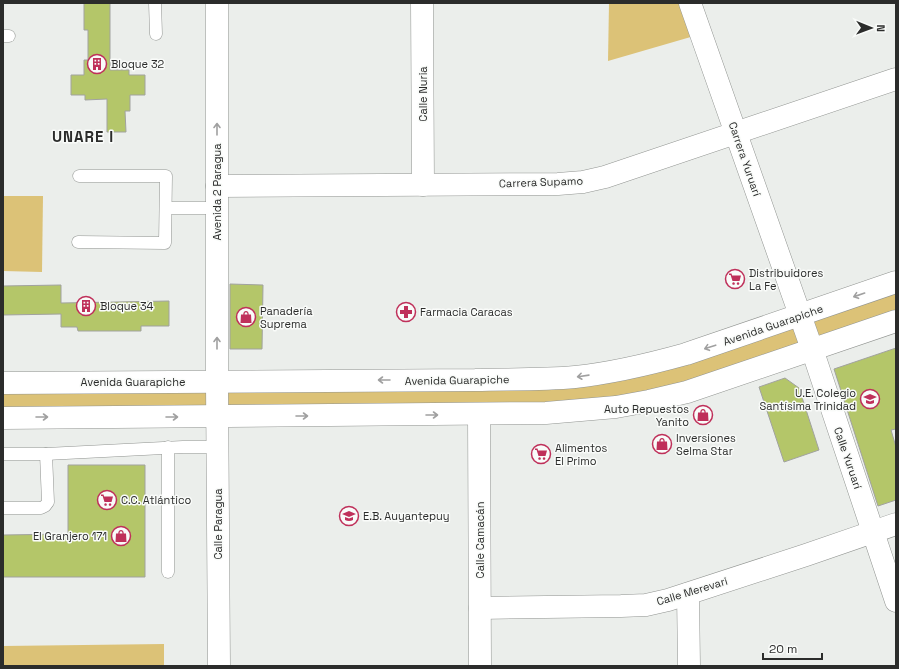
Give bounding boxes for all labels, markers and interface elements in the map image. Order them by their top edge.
north arrow [851,8,891,48]
text: N [874,24,888,32]
building icon: Bloque 32 [86,53,108,75]
place label: Bloque 32 [111,57,165,71]
street label: Calle Nuria [416,66,430,122]
street label: Carrera Yuruarí [726,120,764,198]
one-way arrow [213,123,221,136]
district label: UNARE I [52,127,114,146]
street label: Avenida 2 Paragua [210,143,224,241]
street label: Carrera Supamo [499,174,584,190]
place label: Distribuidores La Fe [749,266,823,293]
supermarket icon: Distribuidores La Fe [724,268,746,290]
one-way arrow [853,292,866,299]
building icon: Bloque 34 [75,295,97,317]
place label: Bloque 34 [100,299,154,313]
pharmacy icon: Farmacia Caracas [395,301,417,323]
street label: Avenida Guarapiche [721,301,825,349]
place label: Panadería Suprema [260,304,313,331]
place label: Farmacia Caracas [420,305,513,319]
shop icon: Panadería Suprema [235,306,257,328]
one-way arrow [213,337,221,350]
one-way arrow [704,343,716,351]
street label: Avenida Guarapiche [404,372,510,388]
one-way arrow [577,372,590,380]
street label: Avenida Guarapiche [81,375,185,389]
one-way arrow [378,377,391,384]
place label: U.E. Colegio Santísima Trinidad [760,386,856,413]
school or university icon: U.E. Colegio Santísima Trinidad [859,388,881,410]
place label: Auto Repuestos Yanito [604,402,689,429]
shop icon: Auto Repuestos Yanito [692,404,714,426]
one-way arrow [425,411,438,419]
one-way arrow [295,412,308,420]
one-way arrow [35,413,48,421]
one-way arrow [165,413,178,421]
street label: Calle Yuruarí [831,425,865,491]
place label: Inversiones Selma Star [676,431,736,458]
shop icon: Inversiones Selma Star [651,433,673,455]
place label: Alimentos El Primo [555,441,608,468]
supermarket icon: Alimentos El Primo [530,443,552,465]
street label: Calle Paragua [211,488,225,560]
supermarket icon: C.C. Atlántico [96,489,118,511]
place label: C.C. Atlántico [121,493,191,507]
street label: Calle Camacán [473,502,487,578]
school or university icon: E.B. Auyantepuy [338,505,360,527]
place label: E.B. Auyantepuy [363,509,450,523]
shop icon: El Granjero 171 [110,525,132,547]
place label: El Granjero 171 [33,529,107,543]
street label: Calle Merevari [655,574,729,608]
scale bar [763,635,822,661]
text: 20 m [769,641,797,657]

